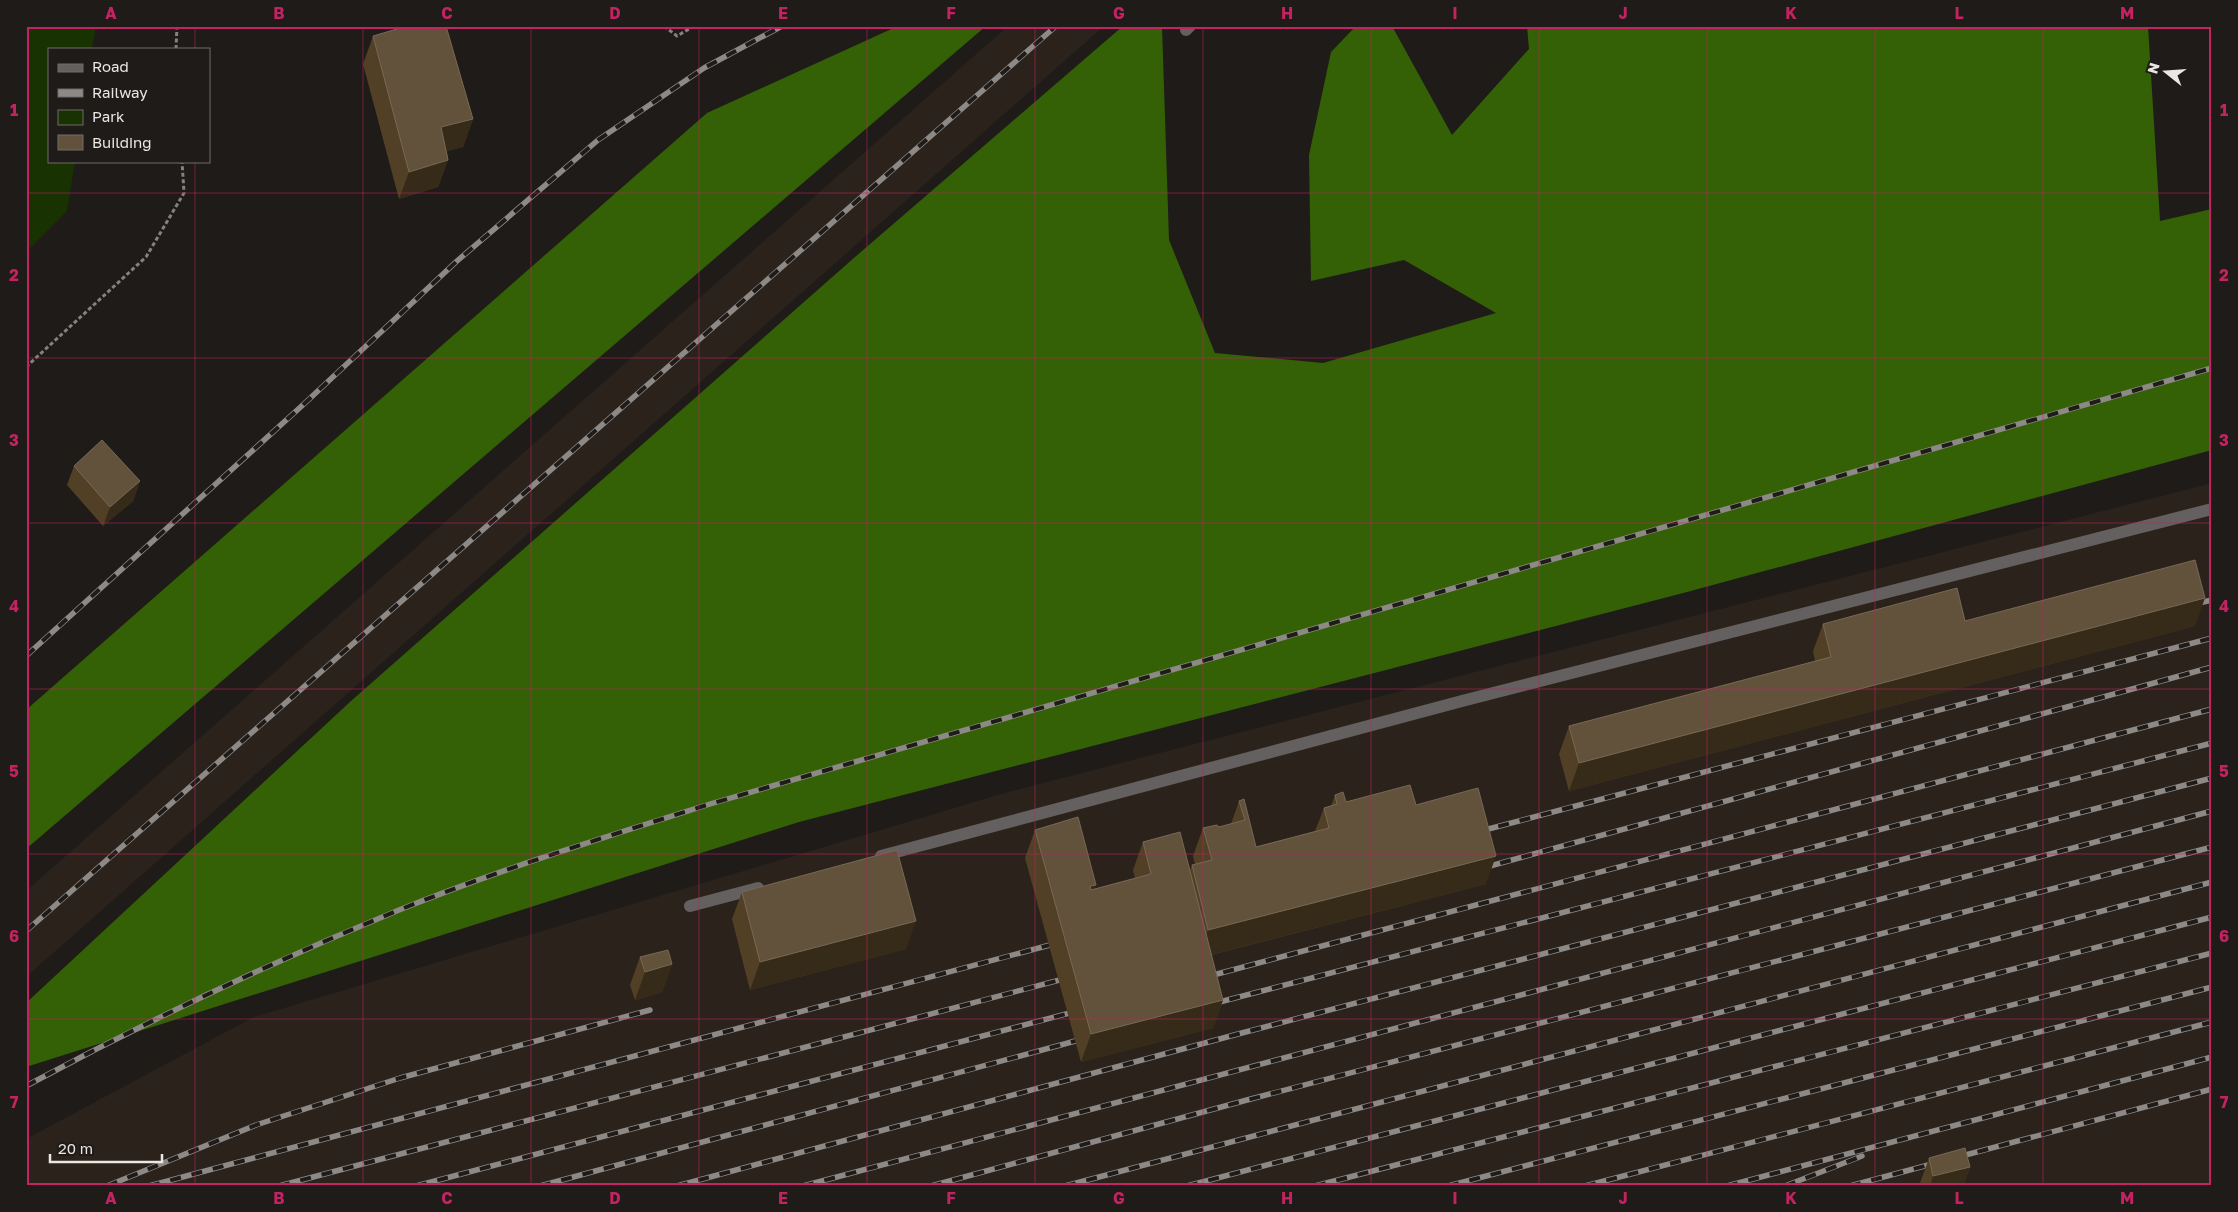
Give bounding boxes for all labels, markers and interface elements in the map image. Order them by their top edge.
text: A [105,3,117,23]
text: B [273,3,285,23]
text: C [441,3,453,23]
text: D [609,3,621,23]
text: E [778,3,788,23]
text: F [946,3,956,23]
text: G [1113,3,1125,23]
text: H [1281,3,1293,23]
text: I [1452,3,1458,23]
text: J [1618,3,1628,23]
text: K [1785,3,1797,23]
text: L [1954,3,1964,23]
text: M [2120,3,2134,23]
legend [48,48,210,162]
north arrow [2140,48,2190,98]
text: Road [92,57,129,75]
text: N [2143,60,2163,76]
text: Railway [92,83,148,101]
text: 1 [10,100,18,120]
text: 1 [2220,100,2228,120]
text: Park [92,107,125,125]
text: Building [92,133,152,151]
text: 2 [9,265,19,285]
text: 2 [2219,265,2229,285]
text: 3 [9,430,19,450]
text: 3 [2219,430,2229,450]
text: 4 [9,596,19,616]
text: 4 [2219,596,2229,616]
text: 5 [9,761,19,781]
text: 5 [2219,761,2229,781]
text: 6 [9,926,19,946]
text: 6 [2219,926,2229,946]
text: 7 [10,1092,19,1112]
text: 7 [2220,1092,2229,1112]
scale bar [50,1132,162,1164]
text: 20 m [58,1139,93,1157]
text: A [105,1188,117,1208]
text: B [273,1188,285,1208]
text: C [441,1188,453,1208]
text: D [609,1188,621,1208]
text: E [778,1188,788,1208]
text: F [946,1188,956,1208]
text: G [1113,1188,1125,1208]
text: H [1281,1188,1293,1208]
text: I [1452,1188,1458,1208]
text: J [1618,1188,1628,1208]
text: K [1785,1188,1797,1208]
text: L [1954,1188,1964,1208]
text: M [2120,1188,2134,1208]

